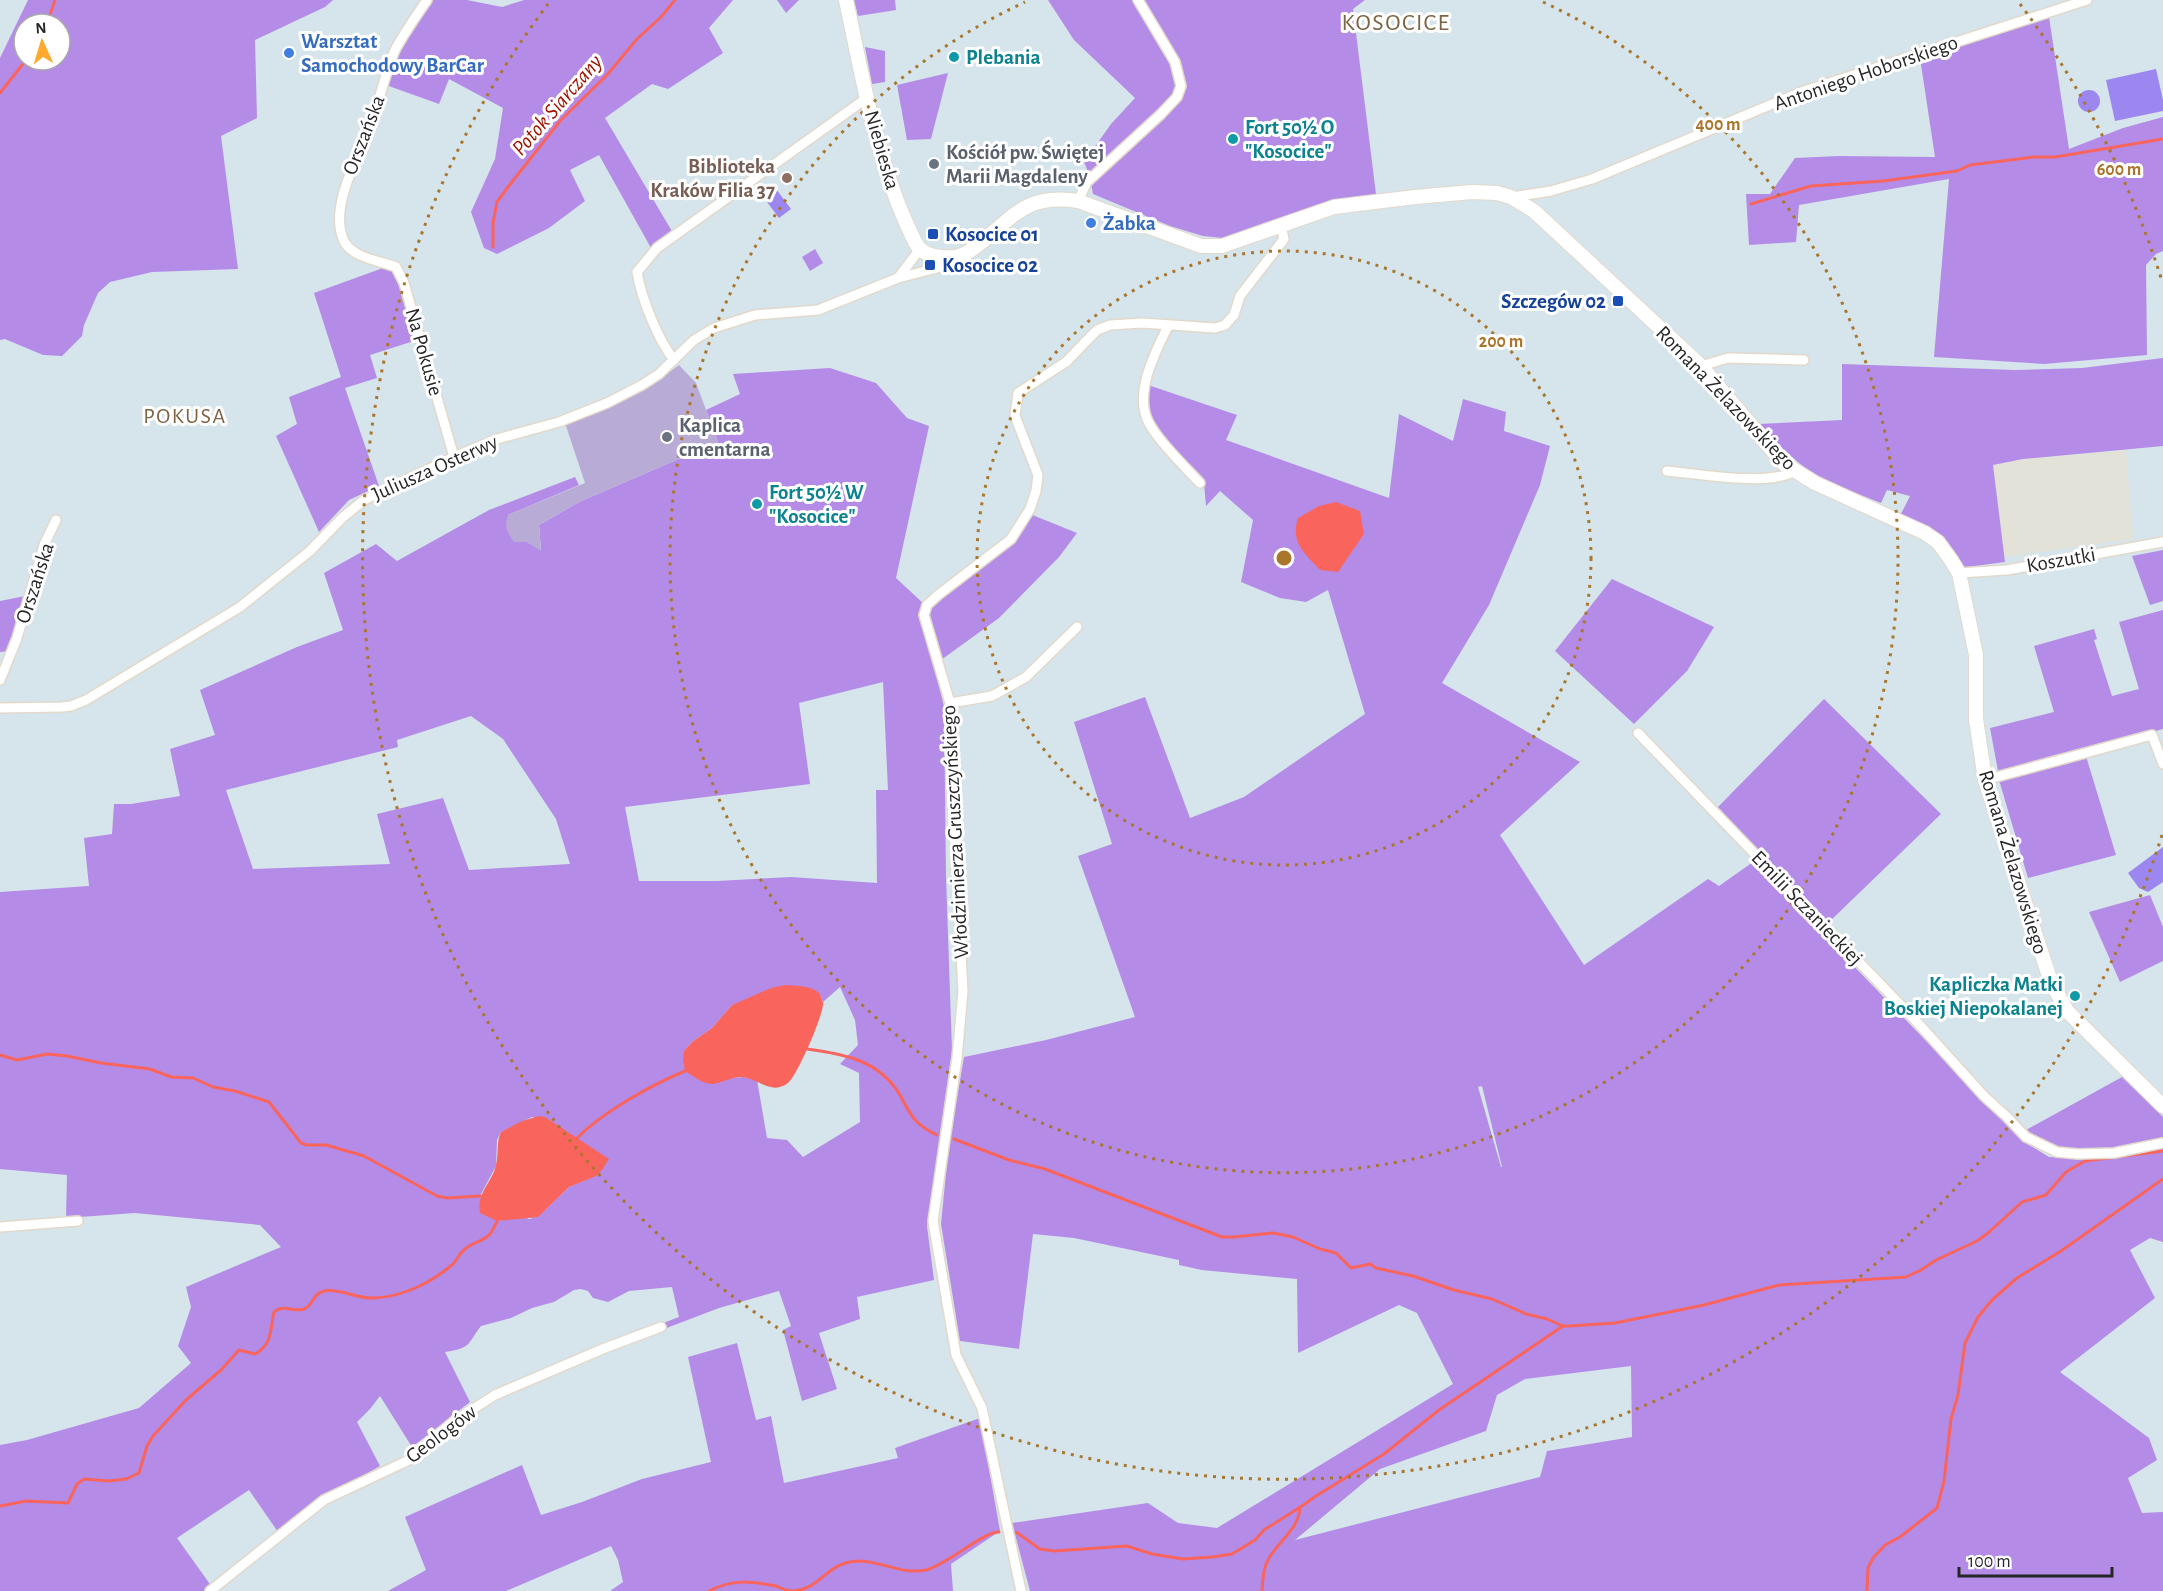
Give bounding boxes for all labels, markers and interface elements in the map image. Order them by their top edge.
district label: KOSOCICE [1342,11,1450,35]
north arrow [12,12,72,72]
text: N [35,20,47,36]
place label: Warsztat Samochodowy BarCar [301,31,485,76]
street label: Antoniego Hoborskiego [1771,32,1961,114]
marker: Warsztat Samochodowy BarCar [282,46,296,60]
place label: Plebania [966,47,1041,68]
marker: Plebania [947,50,961,64]
water label: Potok Siarczany [508,51,606,159]
street label: Orszańska [339,92,389,178]
street label: Niebieska [861,108,903,192]
text: 400 m [1695,116,1741,134]
place label: Fort 50½ O "Kosocice" [1245,117,1334,162]
marker: Fort 50½ O "Kosocice" [1226,132,1240,146]
place label: Kościół pw. Świętej Marii Magdaleny [946,139,1104,187]
place label: Biblioteka Kraków Filia 37 [650,156,775,201]
marker: Kościół pw. Świętej Marii Magdaleny [927,157,941,171]
text: 600 m [2097,161,2141,179]
marker: Biblioteka Kraków Filia 37 [780,171,794,185]
place label: Żabka [1103,212,1156,234]
marker: Żabka [1084,216,1098,230]
place label: Kosocice 01 [945,224,1039,245]
marker: Kosocice 01 [926,227,940,241]
place label: Kosocice 02 [942,255,1038,276]
marker: Kosocice 02 [923,258,937,272]
place label: Szczegów 02 [1501,291,1606,312]
marker: Szczegów 02 [1611,294,1625,308]
street label: Na Pokusie [401,306,447,398]
street label: Romana Żelazowskiego [1652,321,1801,474]
text: 200 m [1479,333,1523,351]
district label: POKUSA [143,405,227,427]
place label: Kaplica cmentarna [679,415,771,460]
marker: Kaplica cmentarna [660,430,674,444]
street label: Juliusza Osterwy [369,431,501,505]
place label: Fort 50½ W "Kosocice" [769,482,864,527]
marker: Fort 50½ W "Kosocice" [750,497,764,511]
street label: Orszańska [12,540,58,626]
street label: Koszutki [2025,544,2097,576]
centre of rings [1274,548,1294,568]
street label: Włodzimierza Gruszczyńskiego [938,705,972,959]
street label: Romana Żelazowskiego [1975,767,2052,957]
street label: Emilii Sczanieckiej [1747,847,1867,969]
place label: Kapliczka Matki Boskiej Niepokalanej [1884,974,2063,1019]
marker: Kapliczka Matki Boskiej Niepokalanej [2068,989,2082,1003]
street label: Geologów [402,1401,480,1467]
scale bar [1959,1540,2112,1578]
text: 100 m [1968,1553,2011,1571]

